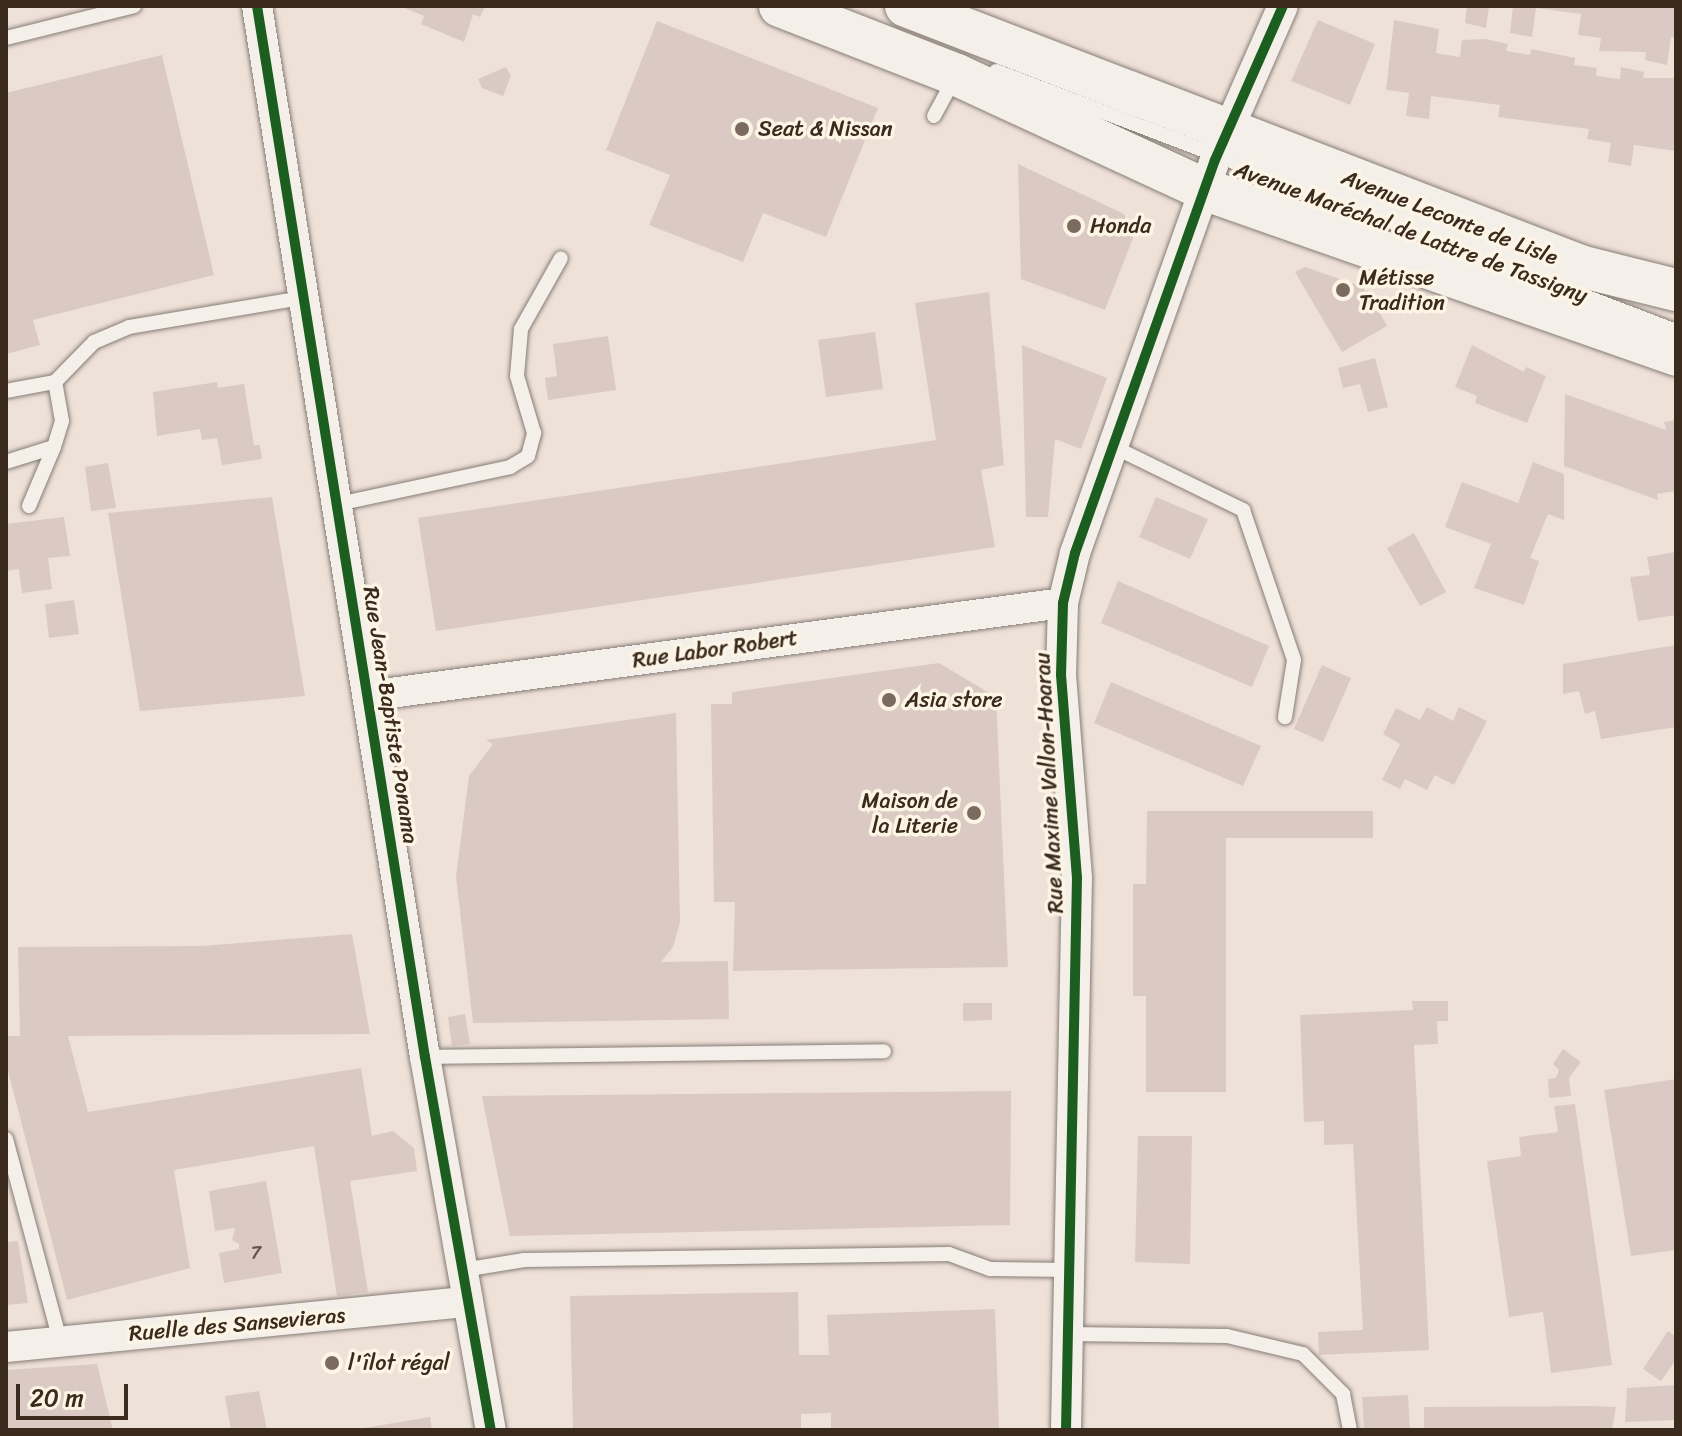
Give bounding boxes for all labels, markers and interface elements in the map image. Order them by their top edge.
place label: Seat & Nissan [758,116,894,142]
marker: Seat & Nissan [733,120,751,138]
street label: Avenue Maréchal de Lattre de Tassigny [1230,155,1592,309]
street label: Avenue Leconte de Lisle [1338,164,1562,270]
place label: Honda [1090,213,1151,239]
marker: Honda [1065,217,1083,235]
place label: Métisse Tradition [1359,264,1445,316]
marker: Métisse Tradition [1334,281,1352,299]
street label: Rue Jean-Baptiste Ponama [358,584,424,846]
street label: Rue Labor Robert [630,624,800,674]
street label: Rue Maxime Vallon-Hoarau [1029,653,1069,913]
place label: Asia store [905,687,1004,713]
marker: Asia store [880,691,898,709]
place label: Maison de la Literie [861,787,958,838]
marker: Maison de la Literie [965,804,983,822]
house number: 7 [251,1242,261,1264]
street label: Ruelle des Sansevieras [126,1301,348,1347]
place label: l'îlot régal [348,1350,450,1376]
marker: l'îlot régal [323,1354,341,1372]
scale bar [20,1368,132,1418]
text: 20 m [30,1377,84,1419]

